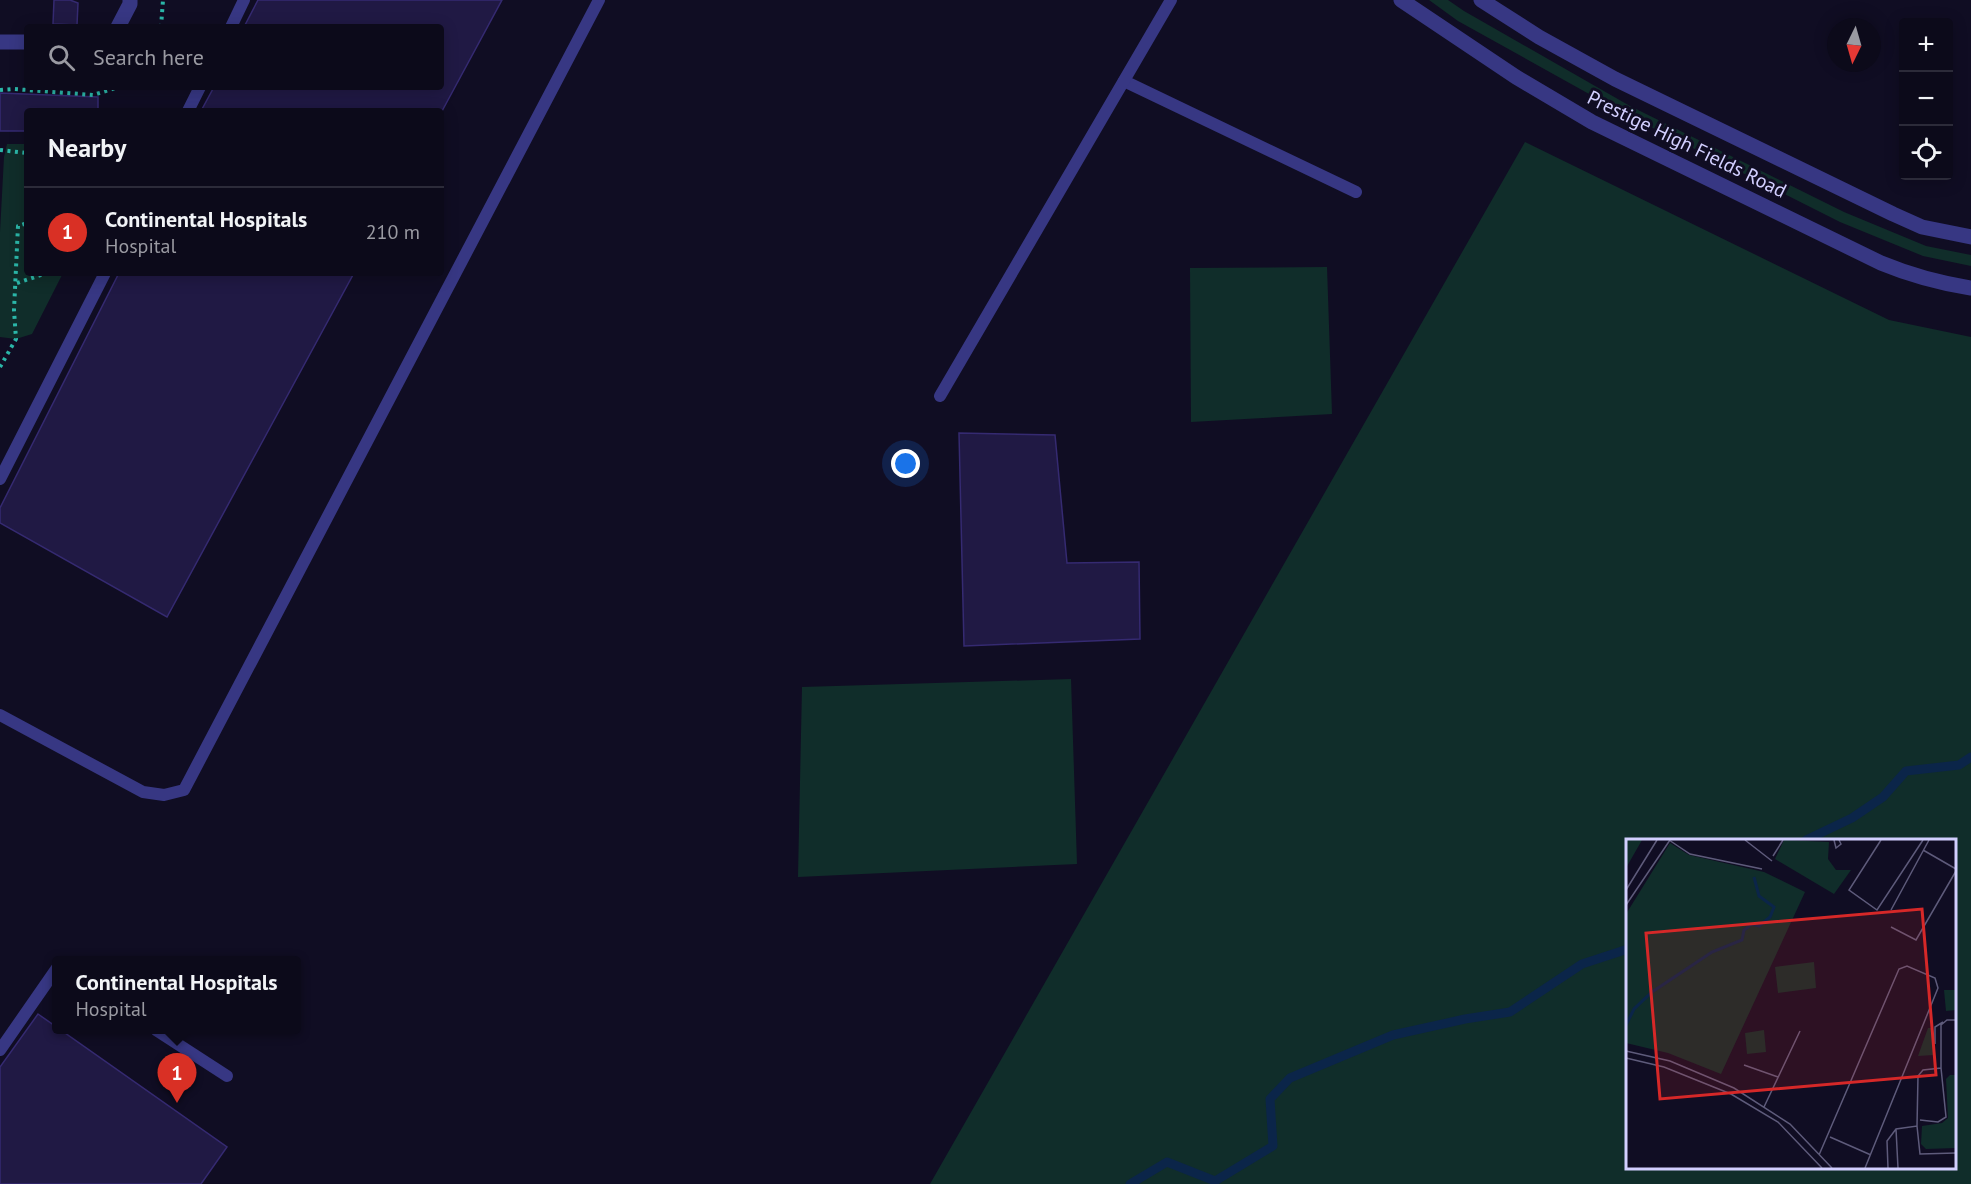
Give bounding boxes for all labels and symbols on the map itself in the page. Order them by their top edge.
north arrow [1827,18,1881,72]
street label: Prestige High Fields Road [1583,84,1791,204]
your location [891,449,920,478]
inset map [1626,839,1956,1169]
pin: 1 [158,1054,196,1103]

